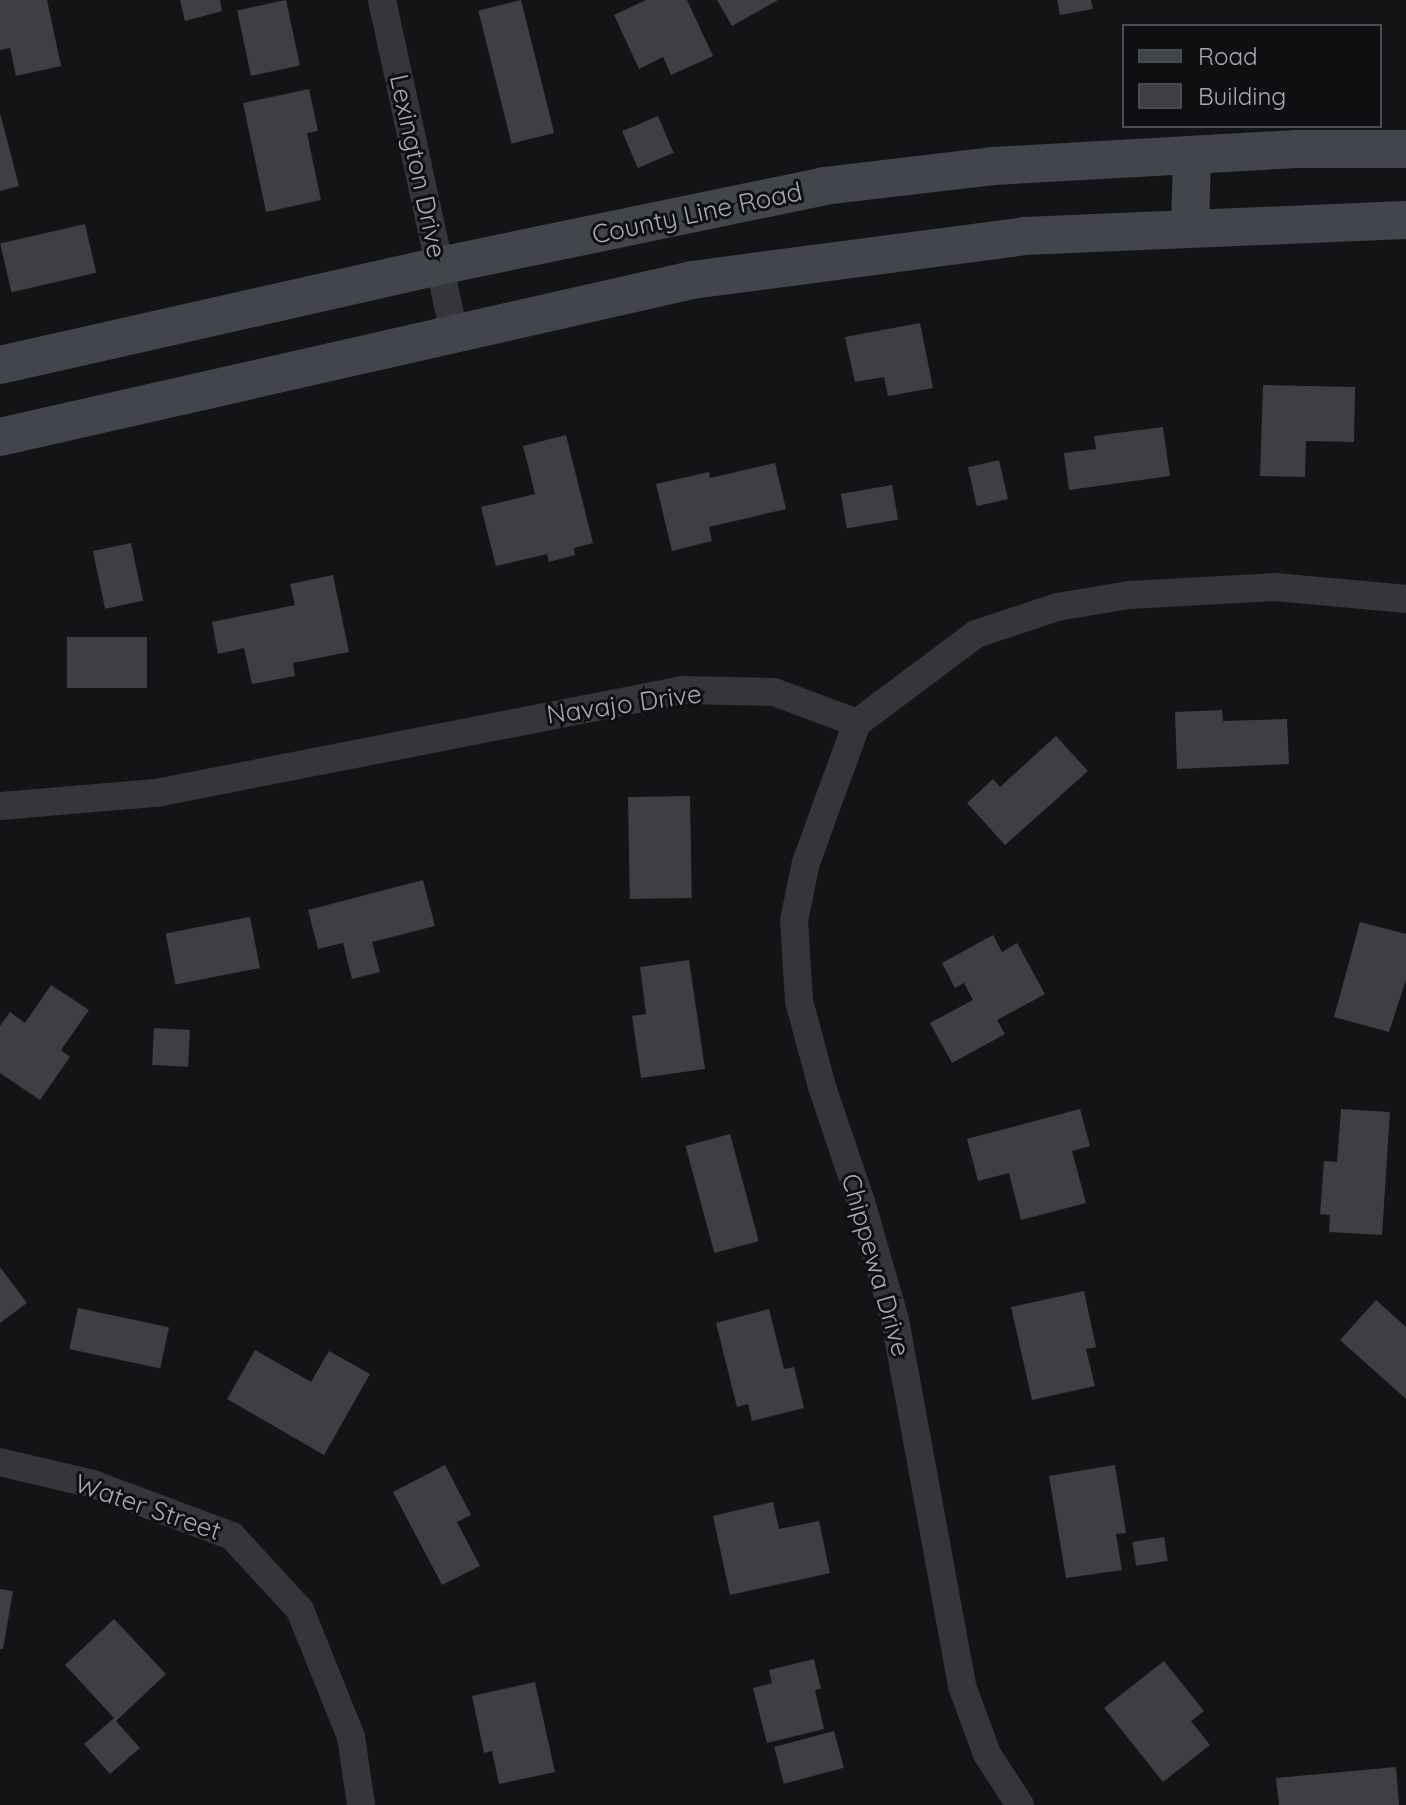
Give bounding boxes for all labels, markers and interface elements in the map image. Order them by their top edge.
legend [1122,24,1382,128]
text: Road [1198,41,1258,71]
street label: Lexington Drive [383,71,453,261]
text: Building [1198,81,1286,111]
street label: County Line Road [589,176,805,250]
street label: Navajo Drive [544,678,704,730]
street label: Chippewa Drive [835,1170,917,1360]
street label: Water Street [71,1467,225,1547]

